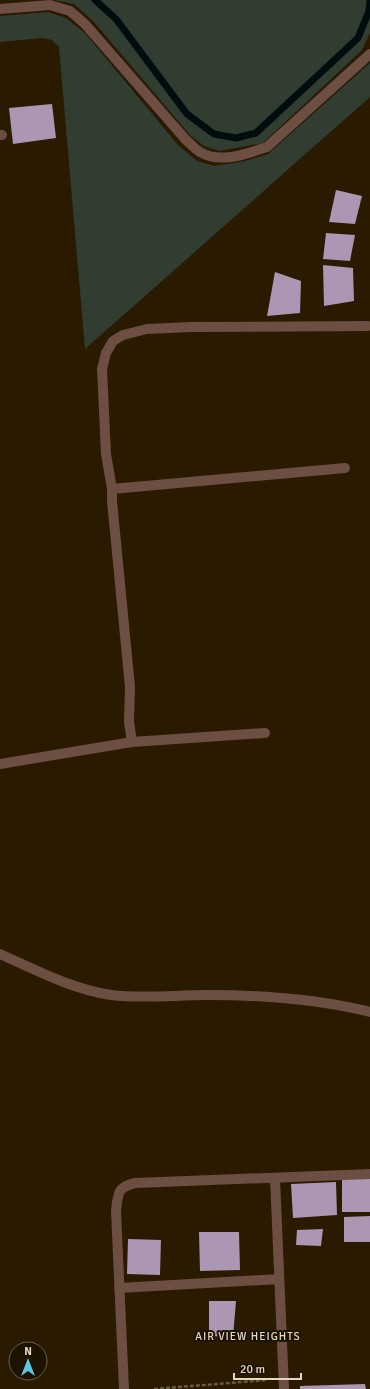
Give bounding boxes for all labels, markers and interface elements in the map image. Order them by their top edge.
district label: AIR VIEW HEIGHTS [195,1330,301,1343]
north arrow [8,1341,48,1381]
text: N [24,1345,32,1358]
scale bar [234,1355,301,1381]
text: 20 m [240,1362,265,1377]

